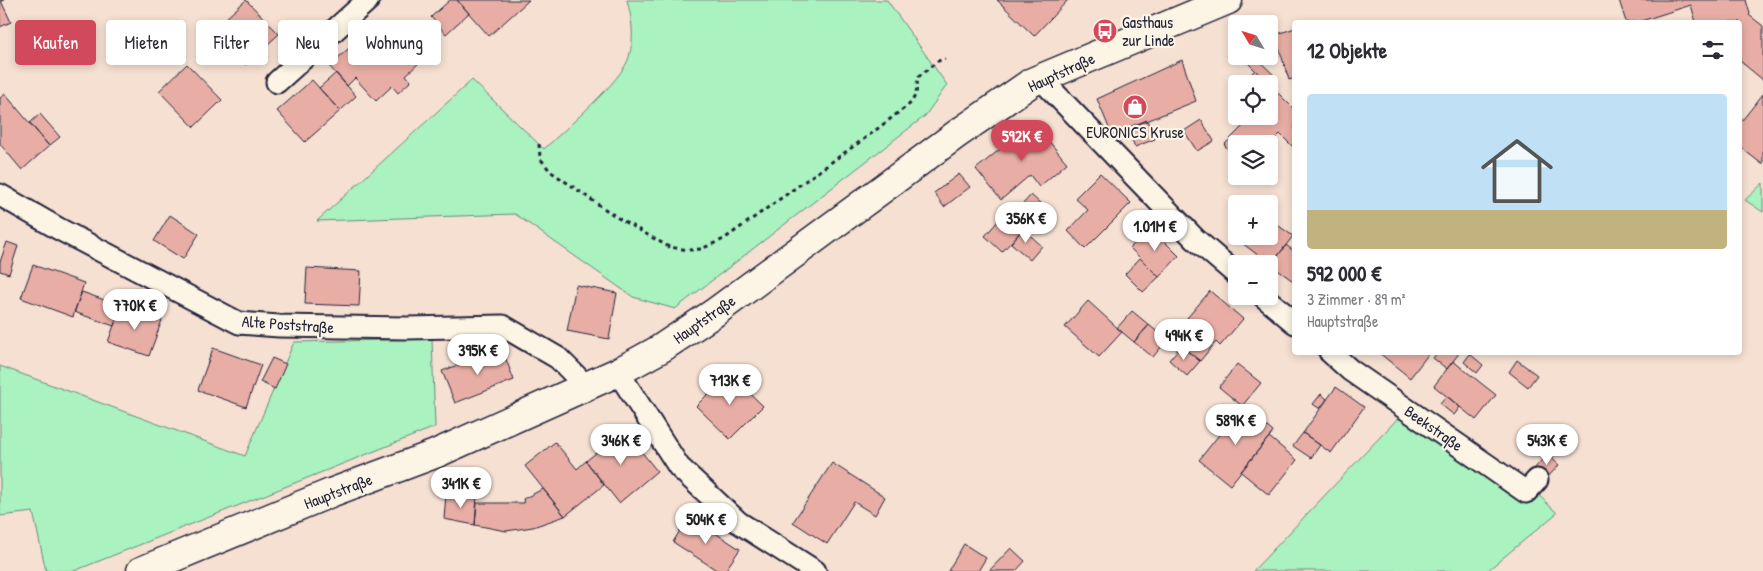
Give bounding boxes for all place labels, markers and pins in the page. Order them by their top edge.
place label: Gasthaus zur Linde [1122,11,1175,51]
bus stop icon: Gasthaus zur Linde [1092,18,1118,44]
shop icon: EURONICS Kruse [1122,94,1148,120]
pin: 592K € [981,120,1063,162]
place label: EURONICS Kruse [1086,121,1184,143]
pin: 356K € [985,202,1067,244]
pin: 1.01M € [1109,210,1201,252]
pin: 770K € [94,288,176,331]
pin: 494K € [1143,318,1225,361]
pin: 395K € [437,334,519,376]
pin: 713K € [689,364,771,406]
pin: 589K € [1195,404,1277,446]
pin: 346K € [580,424,662,466]
pin: 543K € [1506,424,1588,466]
pin: 341K € [420,466,502,509]
pin: 504K € [665,502,747,545]

